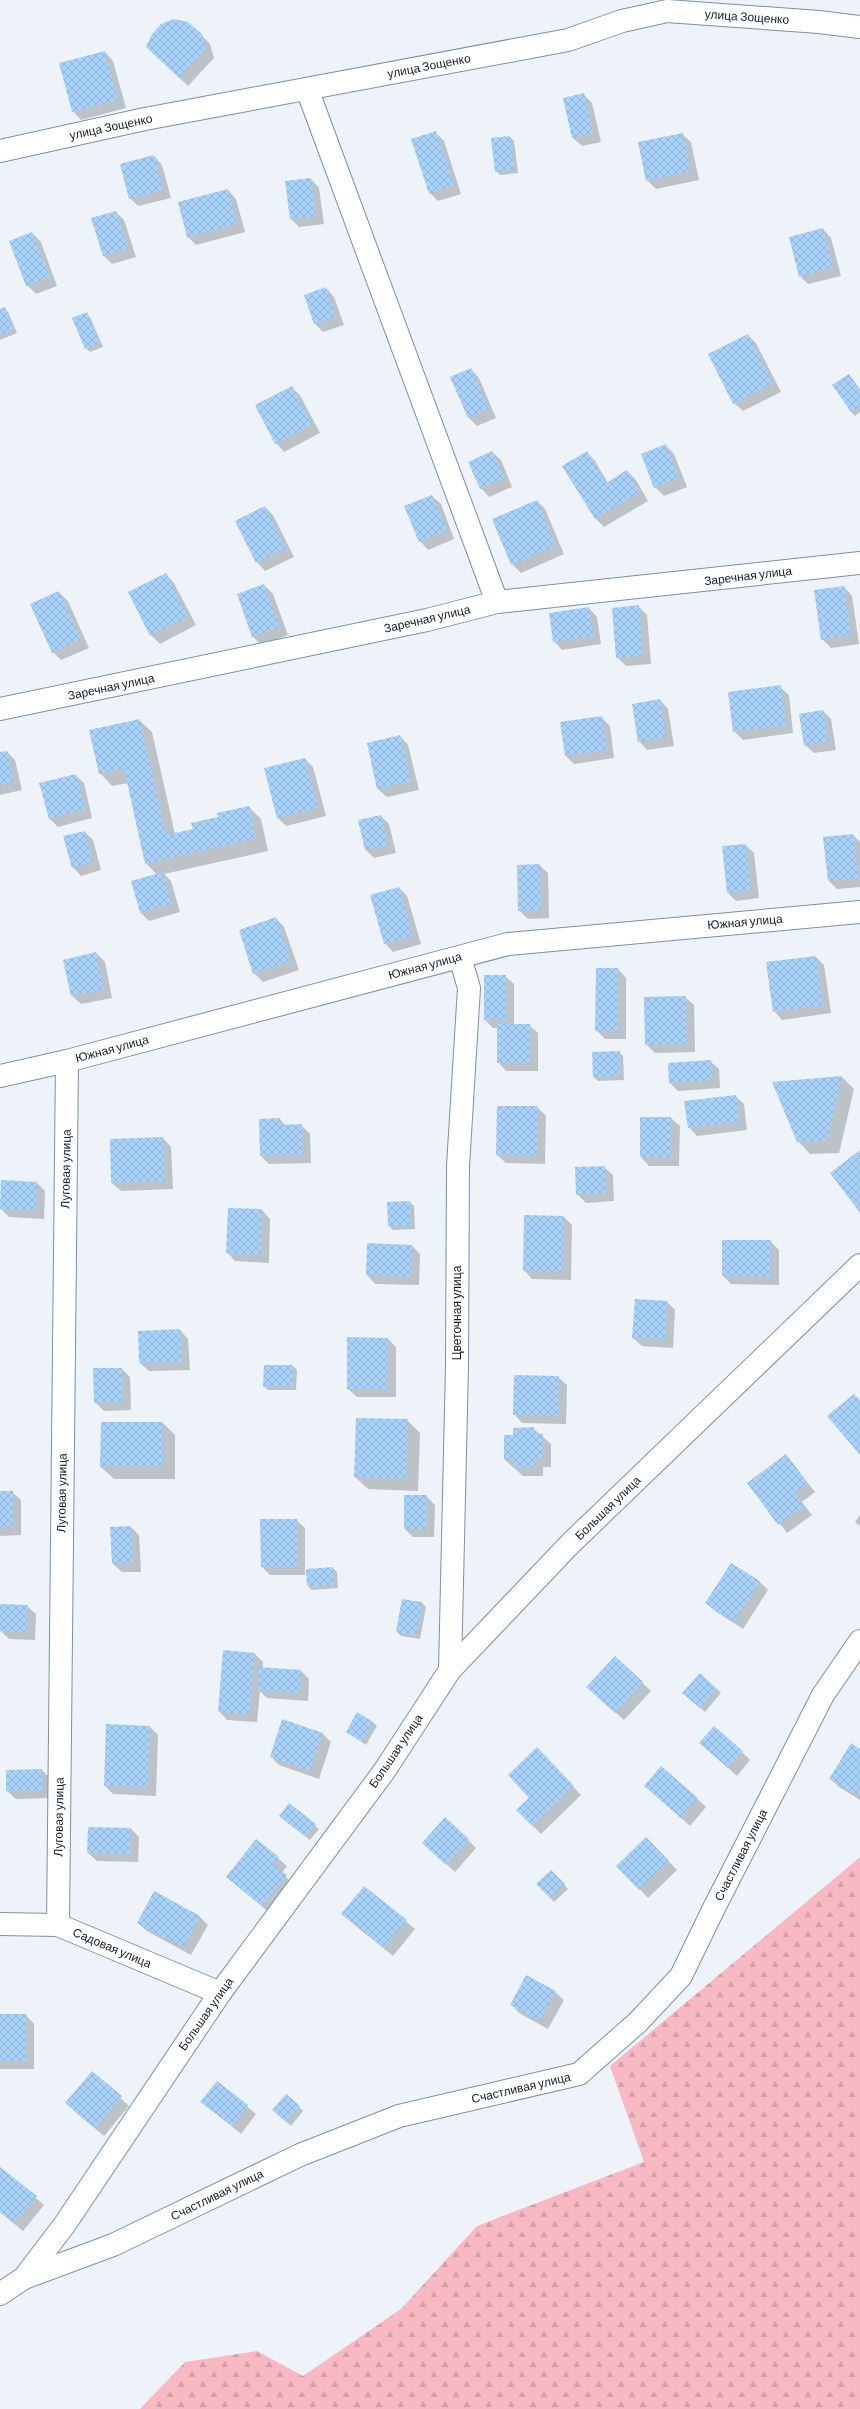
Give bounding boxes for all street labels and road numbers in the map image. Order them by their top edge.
street label: улица Зощенко [704,6,790,27]
street label: улица Зощенко [386,50,472,81]
street label: улица Зощенко [68,110,154,143]
street label: Заречная улица [703,563,793,588]
street label: Заречная улица [382,601,472,636]
street label: Заречная улица [66,670,156,703]
street label: Южная улица [707,911,783,932]
street label: Южная улица [387,948,464,983]
street label: Южная улица [74,1031,151,1066]
street label: Луговая улица [57,1129,74,1209]
street label: Цветочная улица [449,1265,464,1360]
street label: Луговая улица [53,1453,70,1533]
street label: Большая улица [572,1472,644,1543]
street label: Большая улица [365,1711,426,1790]
street label: Луговая улица [50,1777,67,1857]
street label: Счастливая улица [711,1806,770,1903]
street label: Садовая улица [71,1924,154,1971]
street label: Большая улица [175,1974,237,2053]
street label: Счастливая улица [470,2069,572,2106]
street label: Счастливая улица [168,2165,266,2223]

